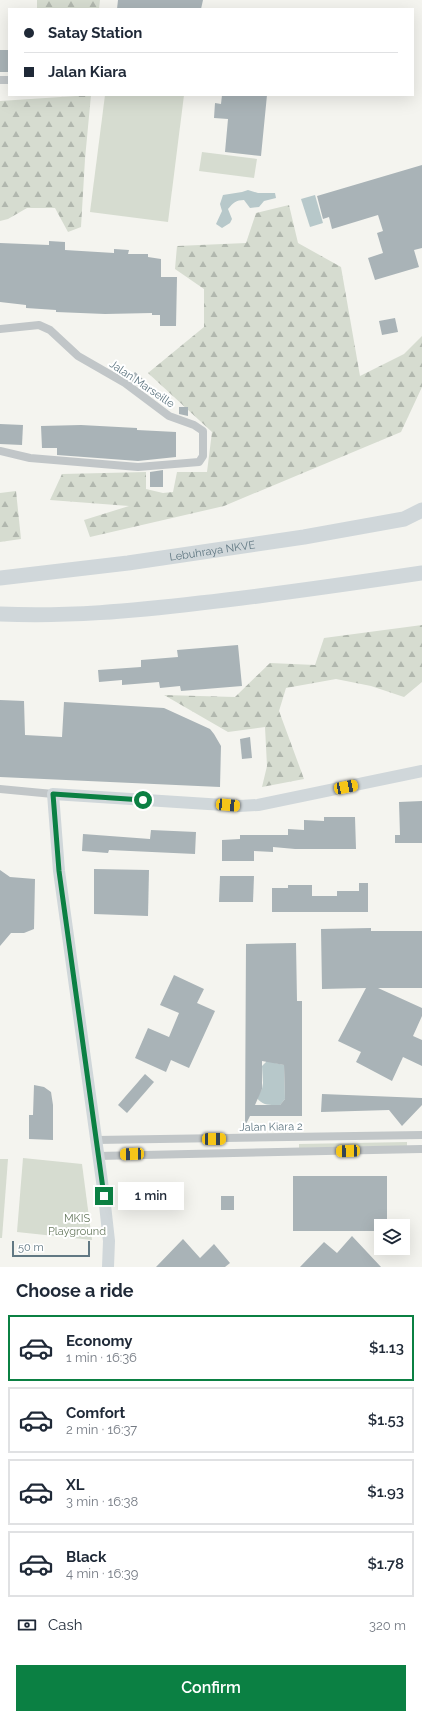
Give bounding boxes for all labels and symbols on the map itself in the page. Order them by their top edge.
street label: Jalan Marseille [107,358,177,411]
street label: Lebuhraya NKVE [168,538,256,563]
car [333,779,359,795]
route start [134,791,152,809]
car [216,798,240,812]
street label: Jalan Kiara 2 [239,1120,303,1134]
car [202,1133,226,1145]
car [336,1145,360,1157]
car [120,1148,144,1160]
callout: 1 min [118,1182,184,1210]
route end [95,1187,113,1205]
park label: MKIS Playground [48,1212,106,1238]
scale bar [12,1239,90,1258]

